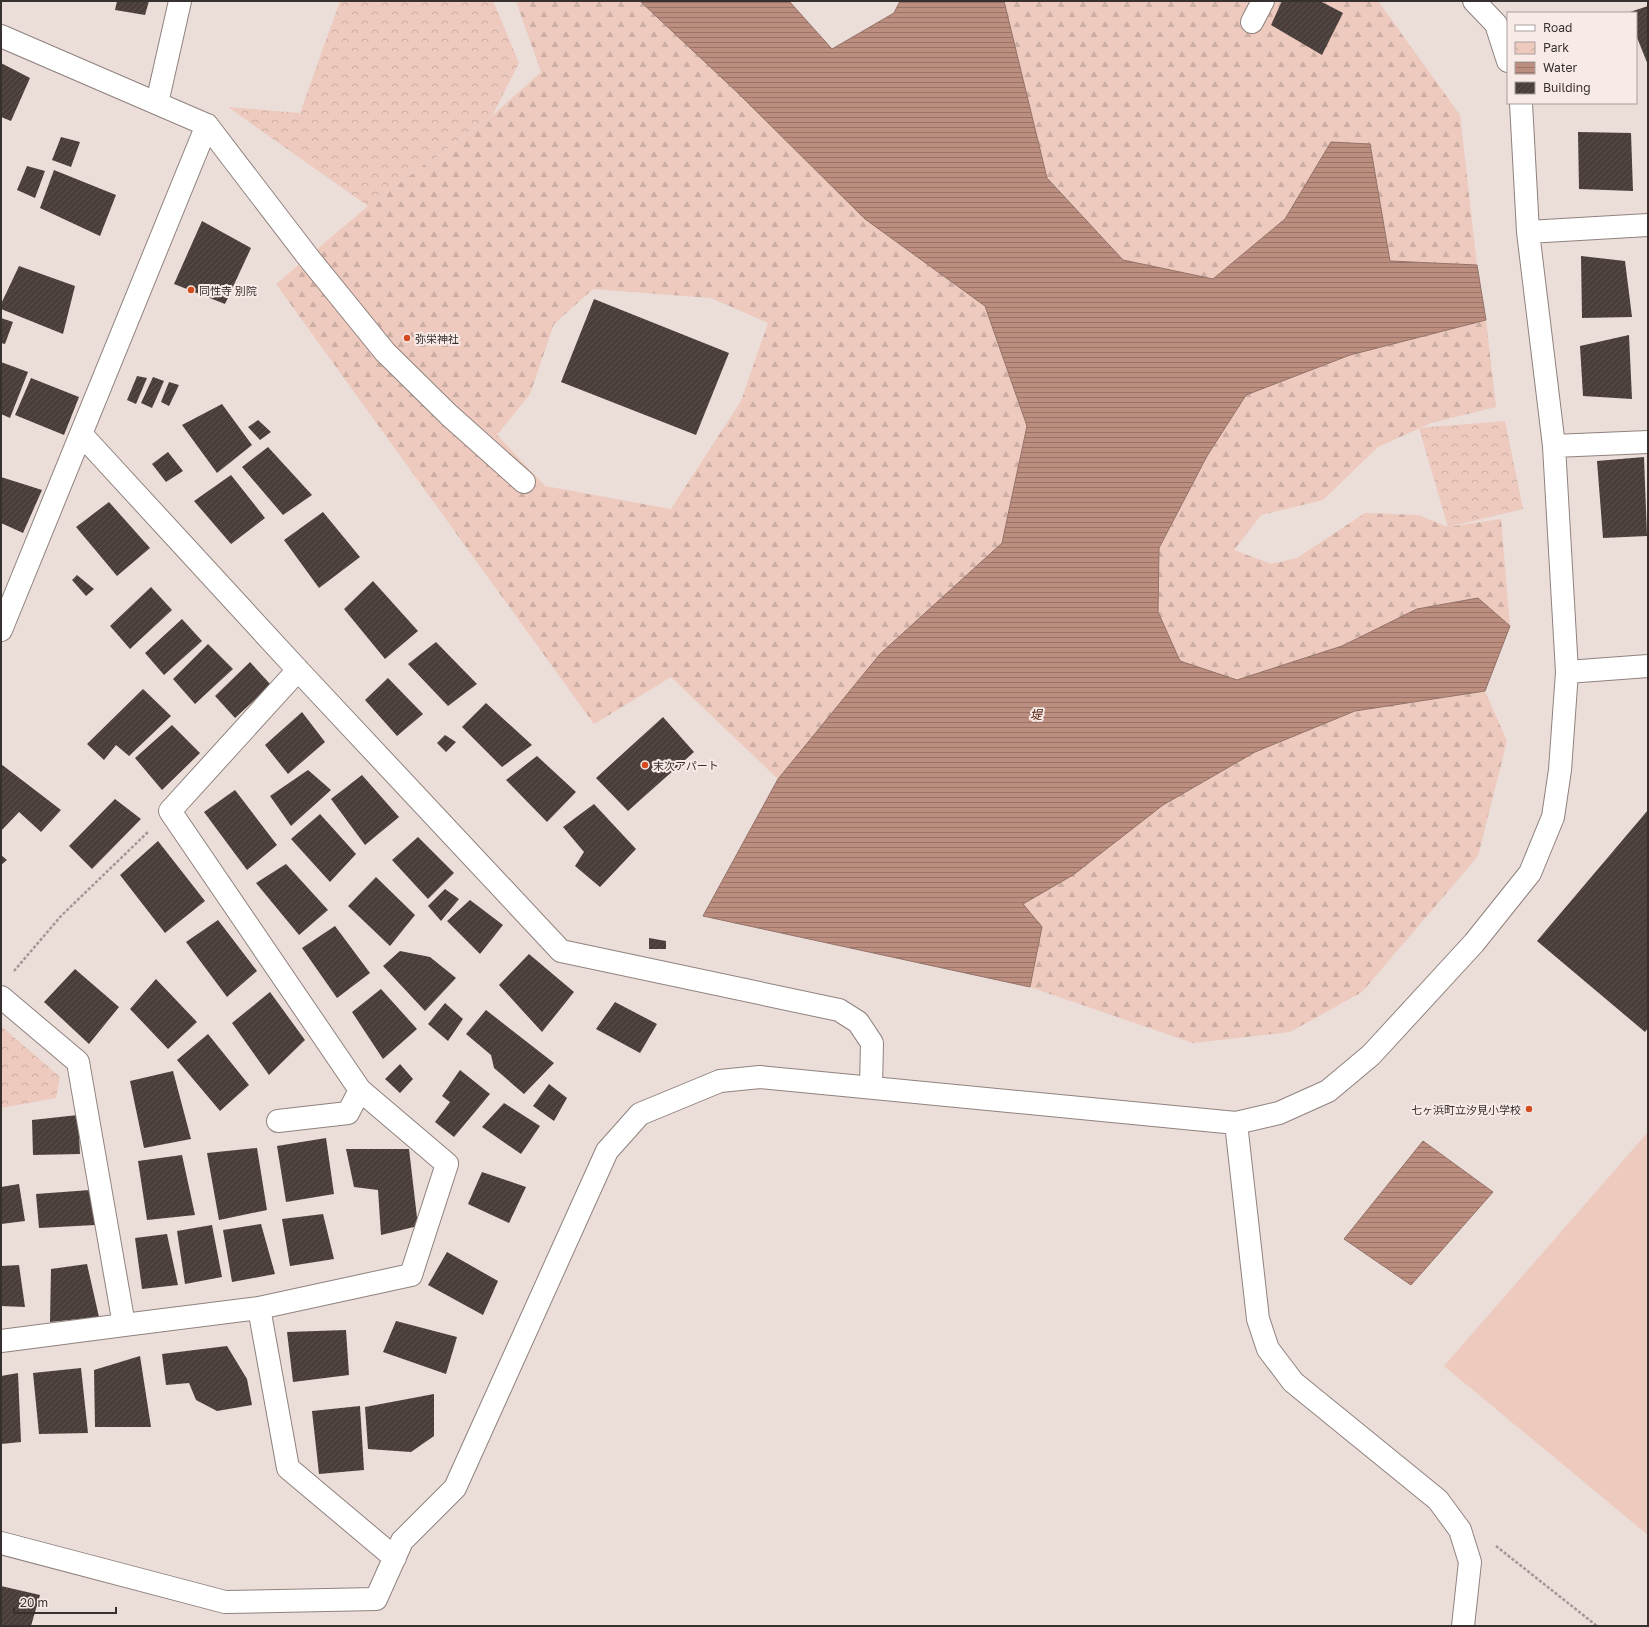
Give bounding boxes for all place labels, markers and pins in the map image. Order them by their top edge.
place label: 同性寺 別院 [199,284,257,297]
marker: 同性寺 別院 [186,285,196,295]
place label: 弥栄神社 [415,332,459,345]
marker: 弥栄神社 [402,333,412,343]
place label: 末次アパート [653,759,719,772]
marker: 末次アパート [640,760,650,770]
place label: 七ヶ浜町立汐見小学校 [1411,1103,1521,1116]
marker: 七ヶ浜町立汐見小学校 [1524,1104,1534,1114]

